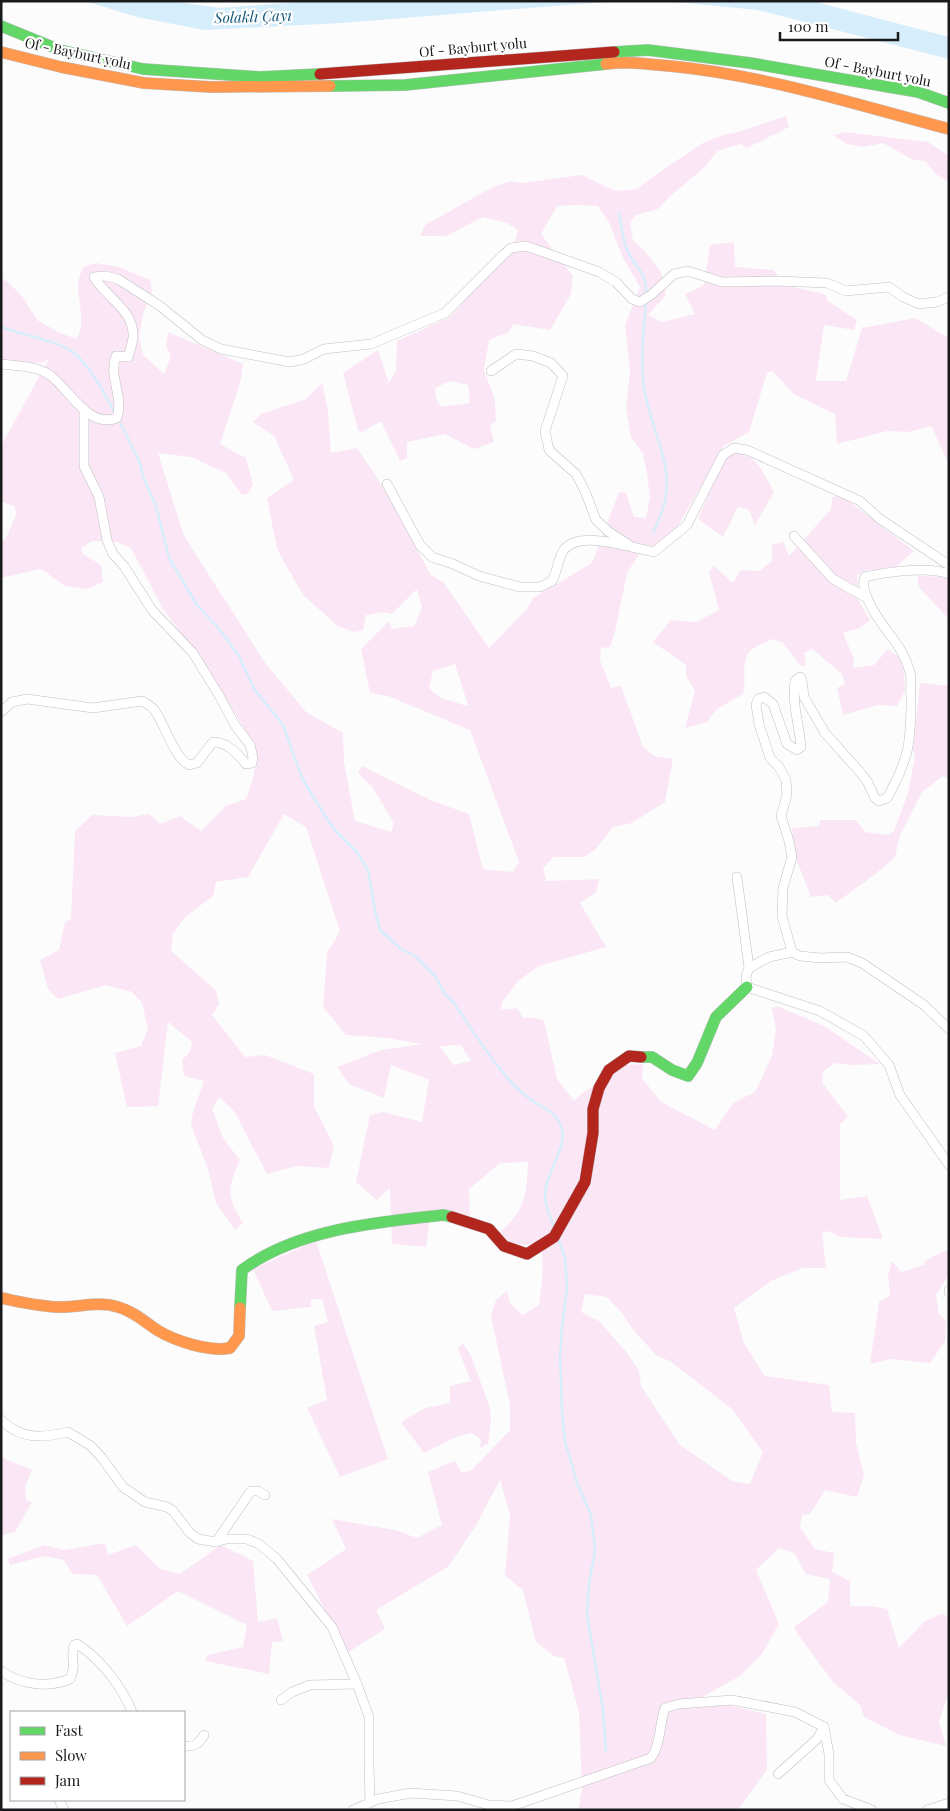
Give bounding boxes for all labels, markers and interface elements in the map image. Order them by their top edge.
water label: Solaklı Çayı [213,5,292,27]
scale bar [780,10,898,42]
text: 100 m [788,16,829,36]
street label: Of - Bayburt yolu [23,32,133,74]
street label: Of - Bayburt yolu [418,33,528,61]
street label: Of - Bayburt yolu [823,51,933,91]
legend [10,1711,185,1801]
text: Fast [55,1720,84,1740]
text: Slow [55,1745,87,1765]
text: Jam [54,1770,81,1790]

